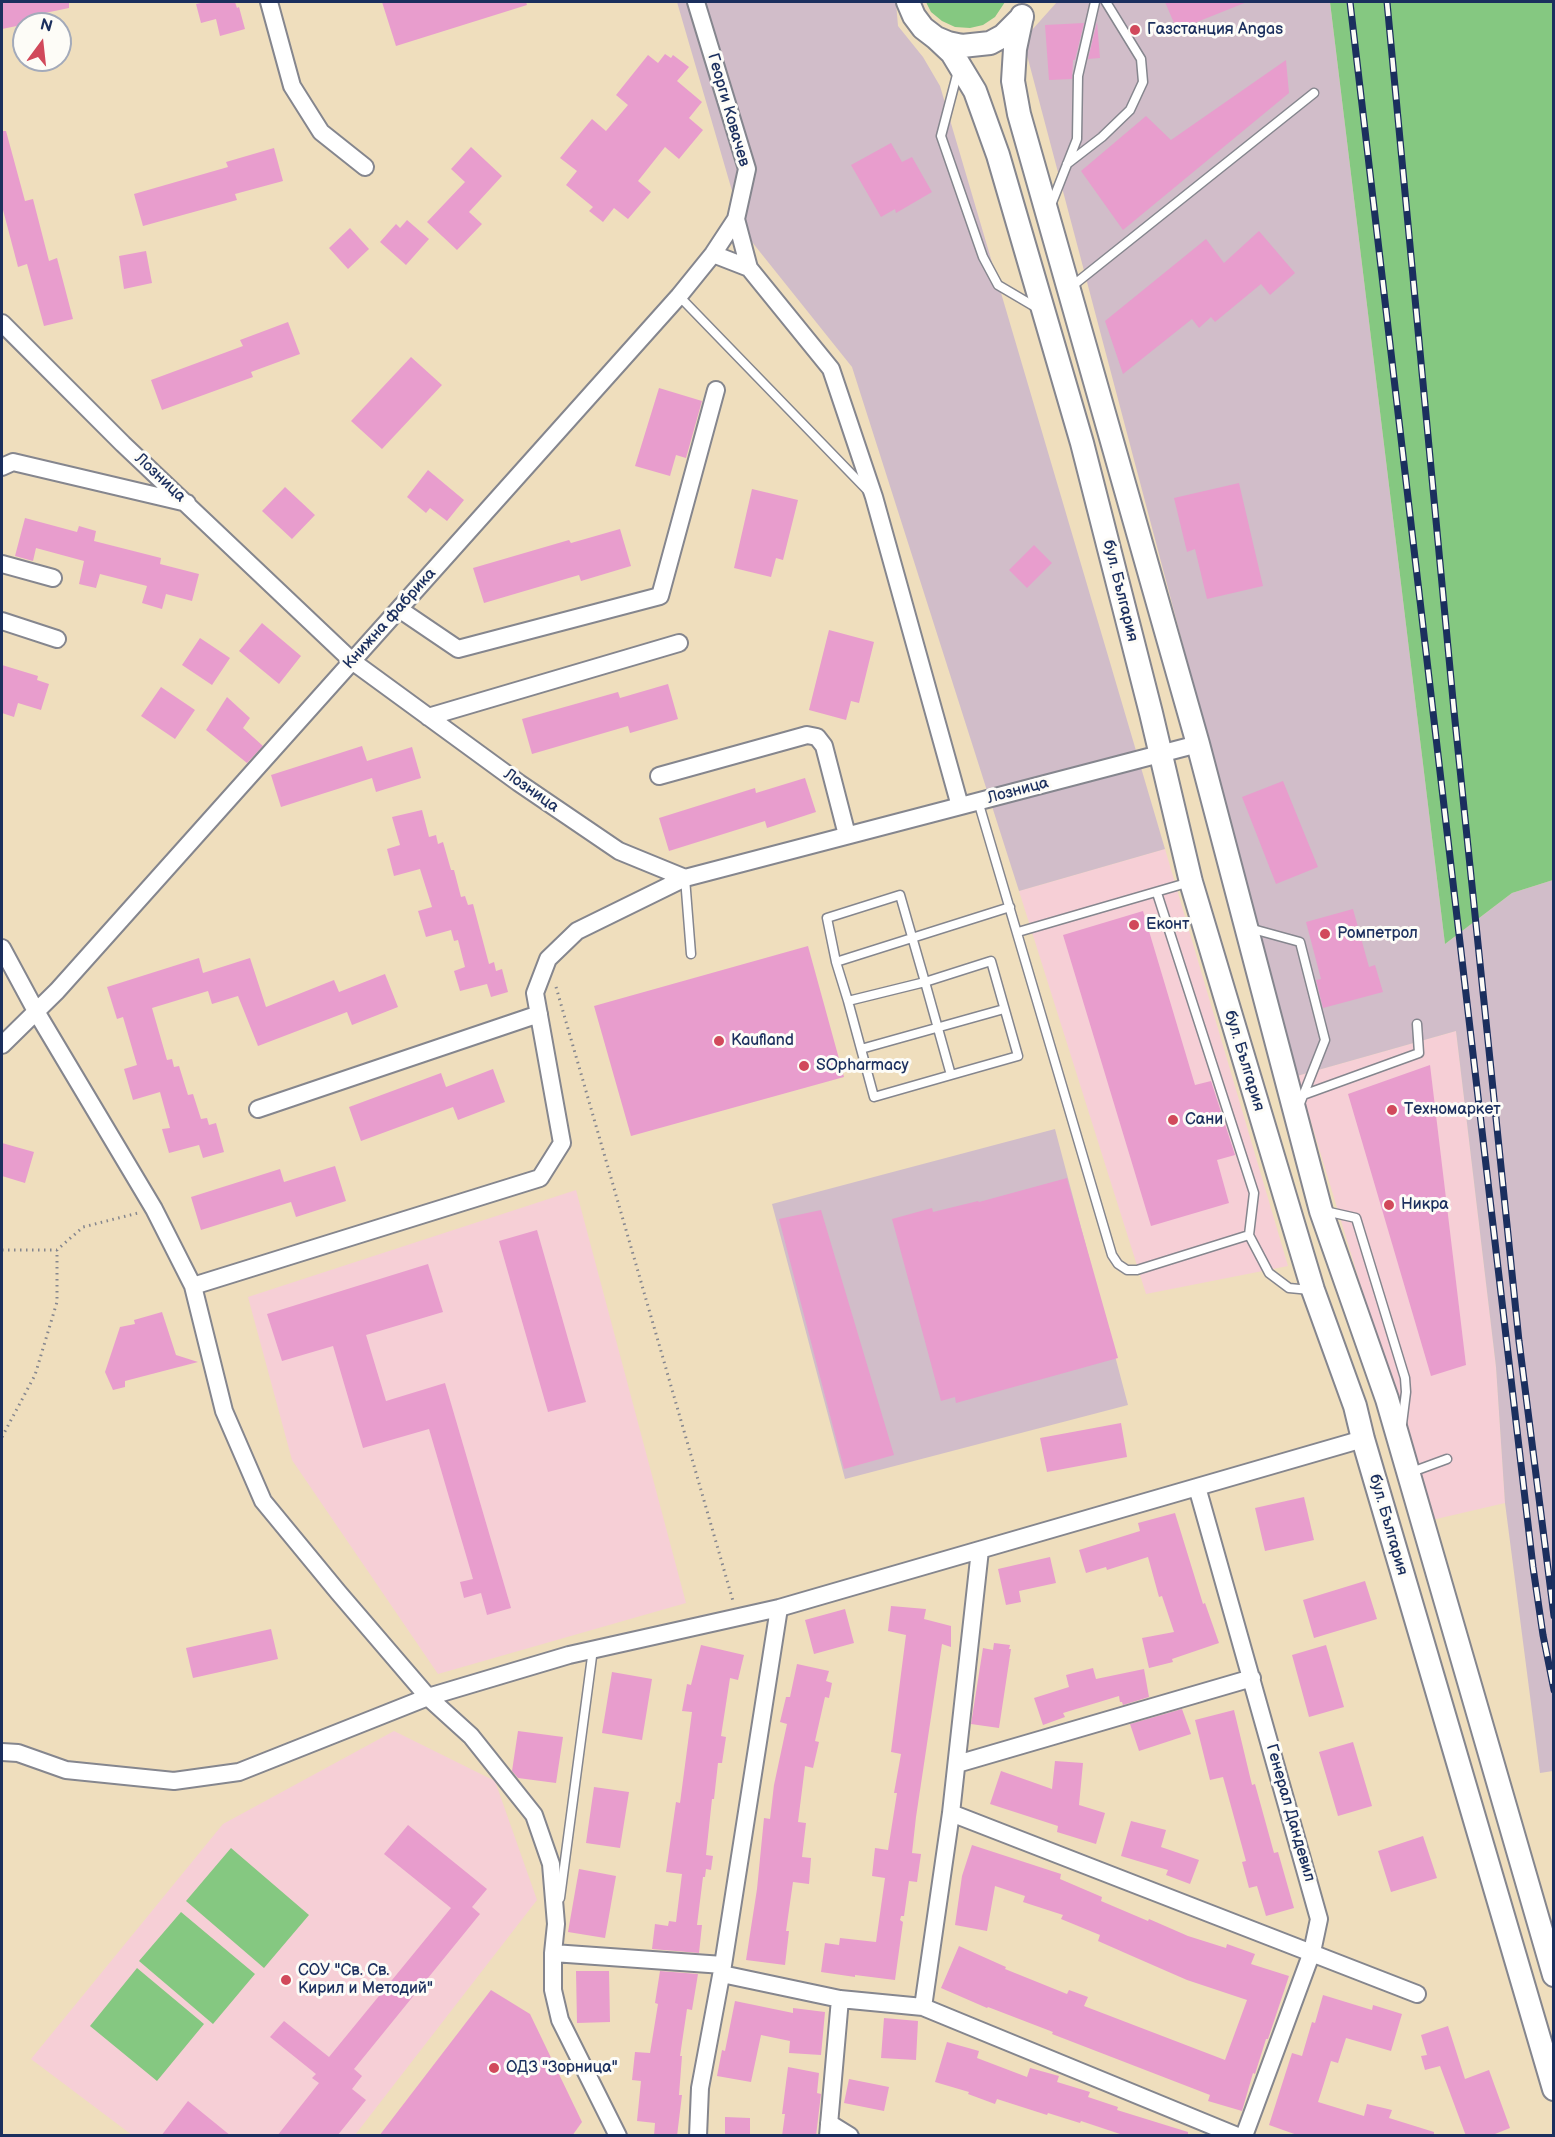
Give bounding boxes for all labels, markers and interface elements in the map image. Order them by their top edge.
north arrow [12,12,72,72]
text: N [38,15,55,37]
place label: Газстанция Angas [1147,20,1283,40]
marker: Газстанция Angas [1128,23,1142,37]
street label: Георги Ковачев [703,51,753,169]
street label: Лозница [130,450,190,506]
street label: бул. България [1098,538,1142,644]
street label: Книжна фабрика [340,564,440,674]
street label: Лозница [500,765,562,817]
street label: Лозница [985,774,1051,808]
place label: Еконт [1146,915,1190,935]
marker: Еконт [1127,918,1141,932]
place label: Ромпетрол [1337,924,1418,944]
marker: Ромпетрол [1318,927,1332,941]
street label: бул. България [1220,1008,1268,1114]
place label: Kaufland [731,1031,794,1051]
marker: Kaufland [712,1034,726,1048]
place label: SOpharmacy [816,1056,909,1076]
marker: SOpharmacy [797,1059,811,1073]
place label: Техномаркет [1404,1100,1501,1120]
marker: Техномаркет [1385,1103,1399,1117]
place label: Сани [1185,1110,1223,1130]
marker: Сани [1166,1113,1180,1127]
place label: Никра [1401,1195,1449,1215]
marker: Никра [1382,1198,1396,1212]
street label: бул. България [1364,1472,1412,1578]
street label: Генерал Дандевил [1261,1742,1319,1884]
place label: СОУ "Св. Св. Кирил и Методий" [298,1961,433,1999]
marker: СОУ "Св. Св. Кирил и Методий" [279,1973,293,1987]
place label: ОДЗ "Зорница" [506,2058,618,2078]
marker: ОДЗ "Зорница" [487,2061,501,2075]

